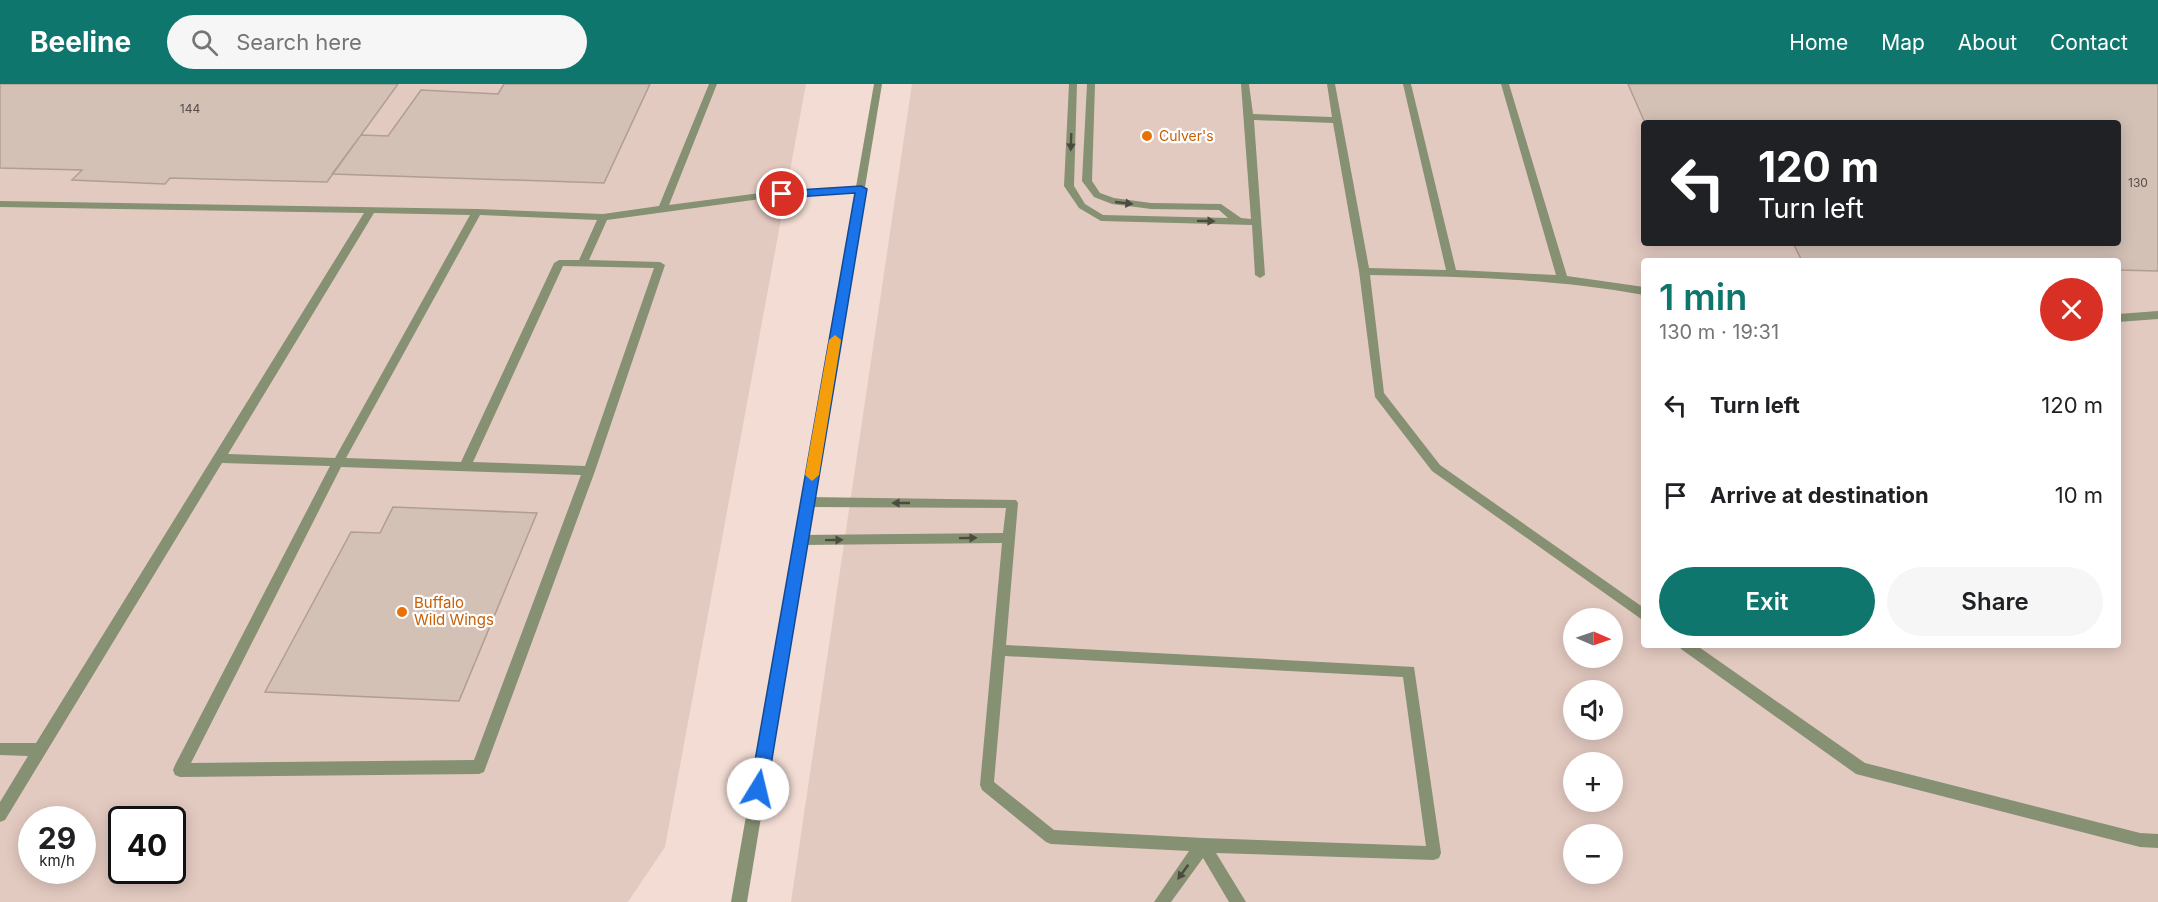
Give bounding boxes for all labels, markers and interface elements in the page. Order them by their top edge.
search box [167,15,587,69]
text: Beeline [30,25,131,59]
icon: search [188,26,221,59]
text: Search here [236,29,362,55]
text: Home [1789,30,1848,55]
text: Map [1881,30,1925,55]
text: About [1958,30,2017,55]
text: Contact [2050,30,2128,55]
house number: 144 [180,101,200,116]
place label: Culver's [1159,127,1214,144]
marker: Culver's [1140,129,1154,143]
one-way arrow [1066,133,1075,152]
text: 120 m [1758,141,1879,192]
icon: left [1659,144,1737,222]
pin [756,168,807,219]
house number: 130 [2128,175,2148,190]
icon: arrive [765,177,798,210]
text: Turn left [1758,192,1864,225]
one-way arrow [1115,198,1134,207]
one-way arrow [1196,216,1215,226]
text: 1 min [1659,275,1747,319]
button: close [2040,278,2103,341]
text: 130 m · 19:31 [1659,320,1779,344]
icon: left [1659,389,1692,422]
text: Turn left [1710,392,1800,418]
text: 120 m [2041,392,2103,418]
icon: arrive [1659,479,1692,512]
text: Arrive at destination [1710,482,1929,508]
text: 10 m [2055,482,2103,508]
one-way arrow [892,498,911,508]
one-way arrow [958,533,977,543]
one-way arrow [825,535,844,545]
button: Exit [1659,567,1875,636]
button: Share [1887,567,2103,636]
place label: Buffalo Wild Wings [414,593,494,629]
marker: Buffalo Wild Wings [395,605,409,619]
north arrow [1563,608,1623,668]
map controls [1563,608,1623,884]
button: sound [1563,680,1623,740]
button: + [1563,752,1623,812]
position arrow [726,757,790,821]
speed limit sign: 40 [108,806,186,884]
text: 29 [38,820,76,856]
button: − [1563,824,1623,884]
text: km/h [39,851,75,870]
one-way arrow [1177,864,1189,880]

